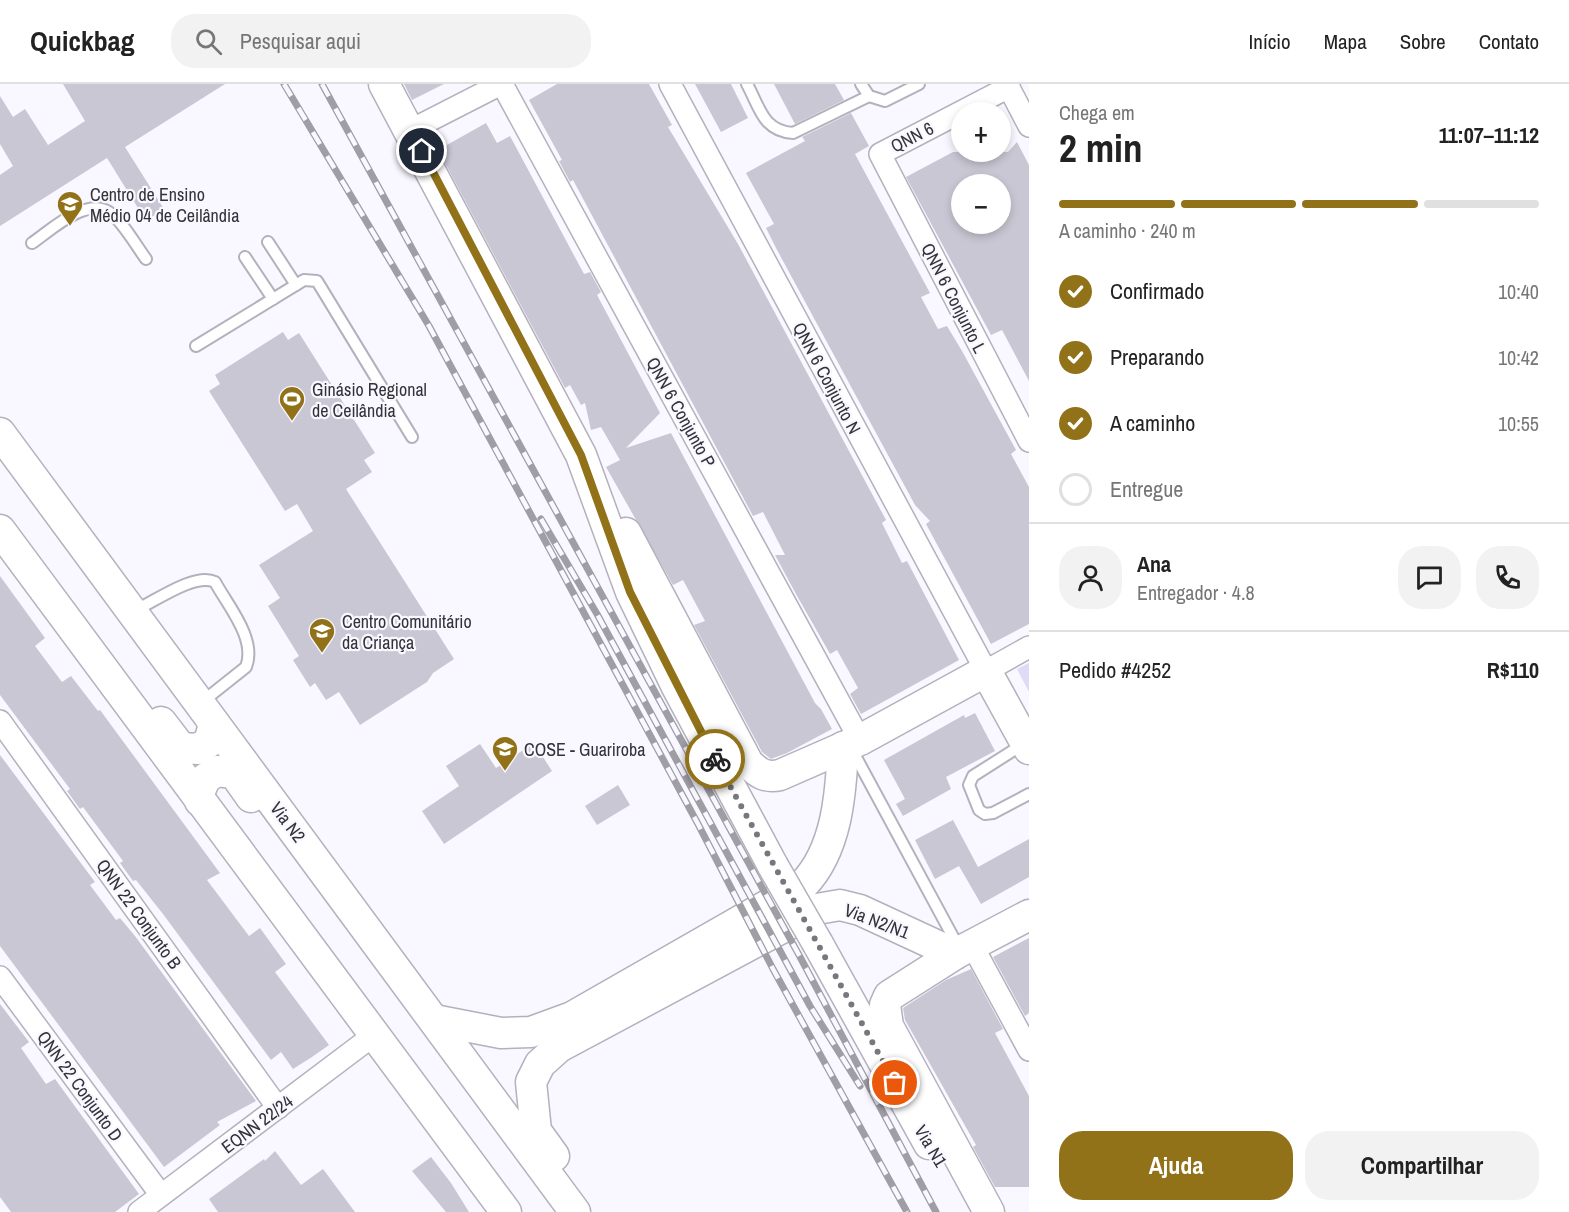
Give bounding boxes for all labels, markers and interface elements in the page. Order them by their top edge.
search box [171,14,591,68]
text: Quickbag [30,22,135,60]
icon: search [192,25,225,58]
text: Pesquisar aqui [240,26,361,56]
text: Início [1249,27,1291,56]
text: Mapa [1324,27,1367,56]
text: Sobre [1400,27,1446,56]
text: Contato [1479,27,1539,56]
text: Chega em [1059,99,1135,126]
map controls [951,102,1011,234]
button: + [951,102,1011,162]
street label: QNN 6 [886,116,938,158]
text: 11:07–11:12 [1439,120,1539,150]
text: 2 min [1059,122,1143,174]
pin [396,125,447,176]
icon: home [405,134,438,167]
button: − [951,174,1011,234]
place label: Centro de Ensino Médio 04 de Ceilândia [90,182,239,228]
school or university icon: Centro de Ensino Médio 04 de Ceilândia [55,189,85,227]
text: A caminho · 240 m [1059,217,1196,244]
street label: QNN 6 Conjunto L [915,239,993,357]
icon: check [1059,275,1092,308]
text: Confirmado [1110,276,1204,306]
text: 10:40 [1498,278,1539,305]
street label: QNN 6 Conjunto N [787,318,867,438]
icon: check [1059,341,1092,374]
text: Preparando [1110,342,1204,372]
text: 10:42 [1498,344,1539,371]
street label: QNN 6 Conjunto P [640,352,722,472]
place label: Ginásio Regional de Ceilândia [312,377,427,423]
sports icon: Ginásio Regional de Ceilândia [277,384,307,422]
icon: check [1059,407,1092,440]
text: A caminho [1110,408,1195,438]
text: 10:55 [1498,410,1539,437]
text: Entregue [1110,474,1183,504]
button: person [1059,546,1122,609]
button: chat [1398,546,1461,609]
button: phone [1476,546,1539,609]
text: Ana [1137,549,1171,579]
text: Entregador · 4.8 [1137,579,1255,606]
place label: Centro Comunitário da Criança [342,609,472,655]
school or university icon: Centro Comunitário da Criança [307,616,337,654]
text: Pedido #4252 [1059,655,1171,685]
text: R$110 [1487,655,1539,685]
courier [685,729,745,789]
school or university icon: COSE - Guariroba [490,734,520,772]
place label: COSE - Guariroba [524,737,645,762]
icon: bike [699,743,732,776]
street label: Via N2 [265,797,311,847]
street label: QNN 22 Conjunto B [91,854,188,974]
street label: Via N2/N1 [841,897,914,945]
street label: QNN 22 Conjunto D [31,1026,129,1146]
pin [869,1057,920,1108]
icon: bag [878,1066,911,1099]
street label: EQNN 22/24 [216,1089,298,1159]
street label: Via N1 [909,1120,954,1172]
button: Ajuda [1059,1131,1293,1200]
button: Compartilhar [1305,1131,1539,1200]

